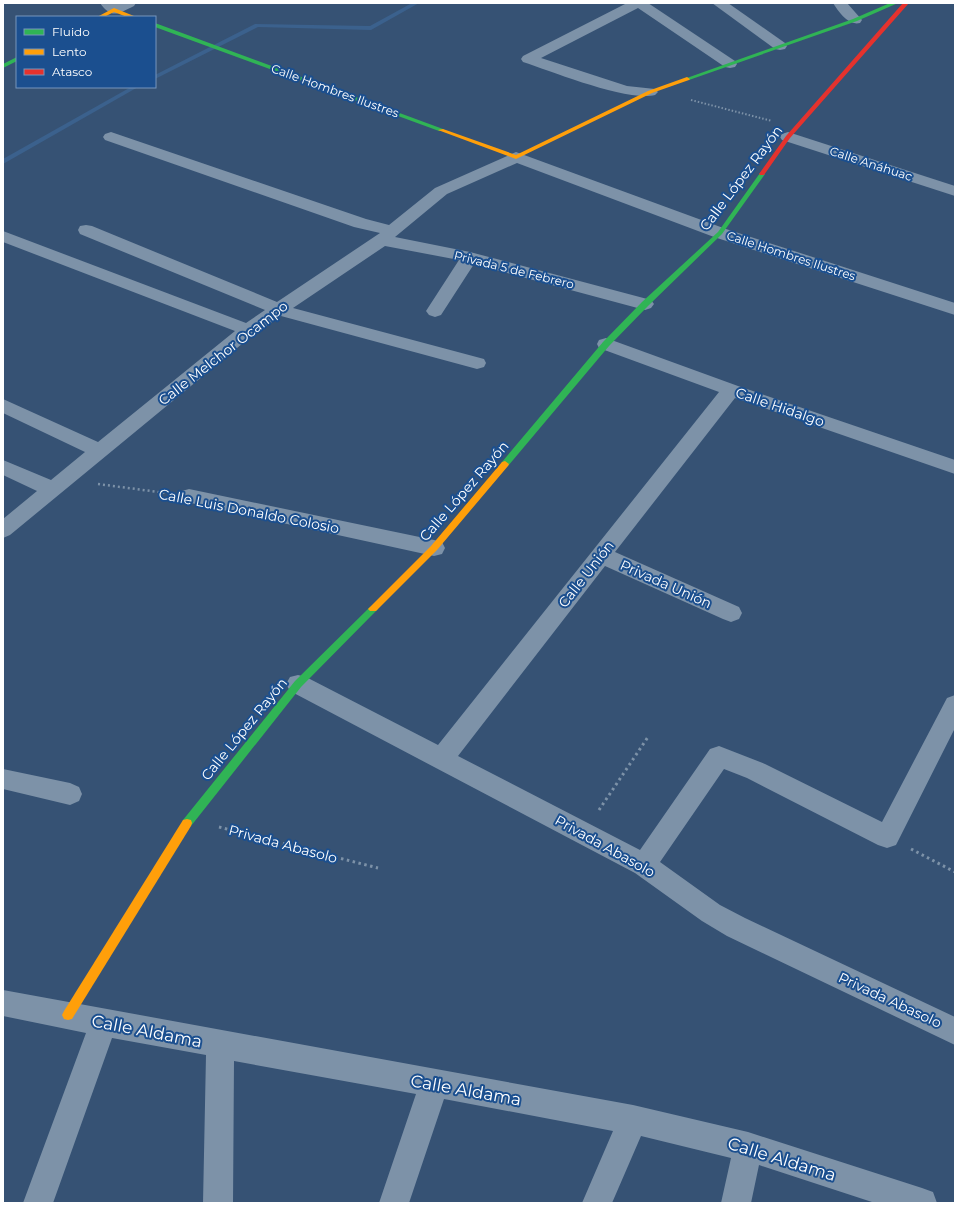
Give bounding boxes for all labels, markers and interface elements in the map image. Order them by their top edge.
legend [16,16,156,88]
text: Fluido [52,24,90,39]
text: Lento [52,44,87,59]
street label: Calle Hombres Ilustres [269,60,401,121]
text: Atasco [52,64,92,79]
street label: Calle López Rayón [696,122,786,234]
street label: Calle Anáhuac [828,143,915,184]
street label: Calle Hombres Ilustres [725,228,858,284]
street label: Privada 5 de Febrero [452,247,576,292]
street label: Calle Melchor Ocampo [155,297,292,409]
street label: Calle Hidalgo [733,383,827,431]
street label: Calle López Rayón [416,437,512,545]
street label: Calle Luis Donaldo Colosio [157,485,341,537]
street label: Calle Unión [554,537,618,611]
street label: Privada Unión [617,556,715,612]
street label: Calle López Rayón [197,674,291,784]
street label: Privada Abasolo [552,811,658,881]
street label: Privada Abasolo [227,821,340,867]
street label: Privada Abasolo [835,968,945,1032]
street label: Calle Aldama [90,1010,204,1052]
street label: Calle Aldama [409,1070,523,1110]
street label: Calle Aldama [725,1133,839,1185]

